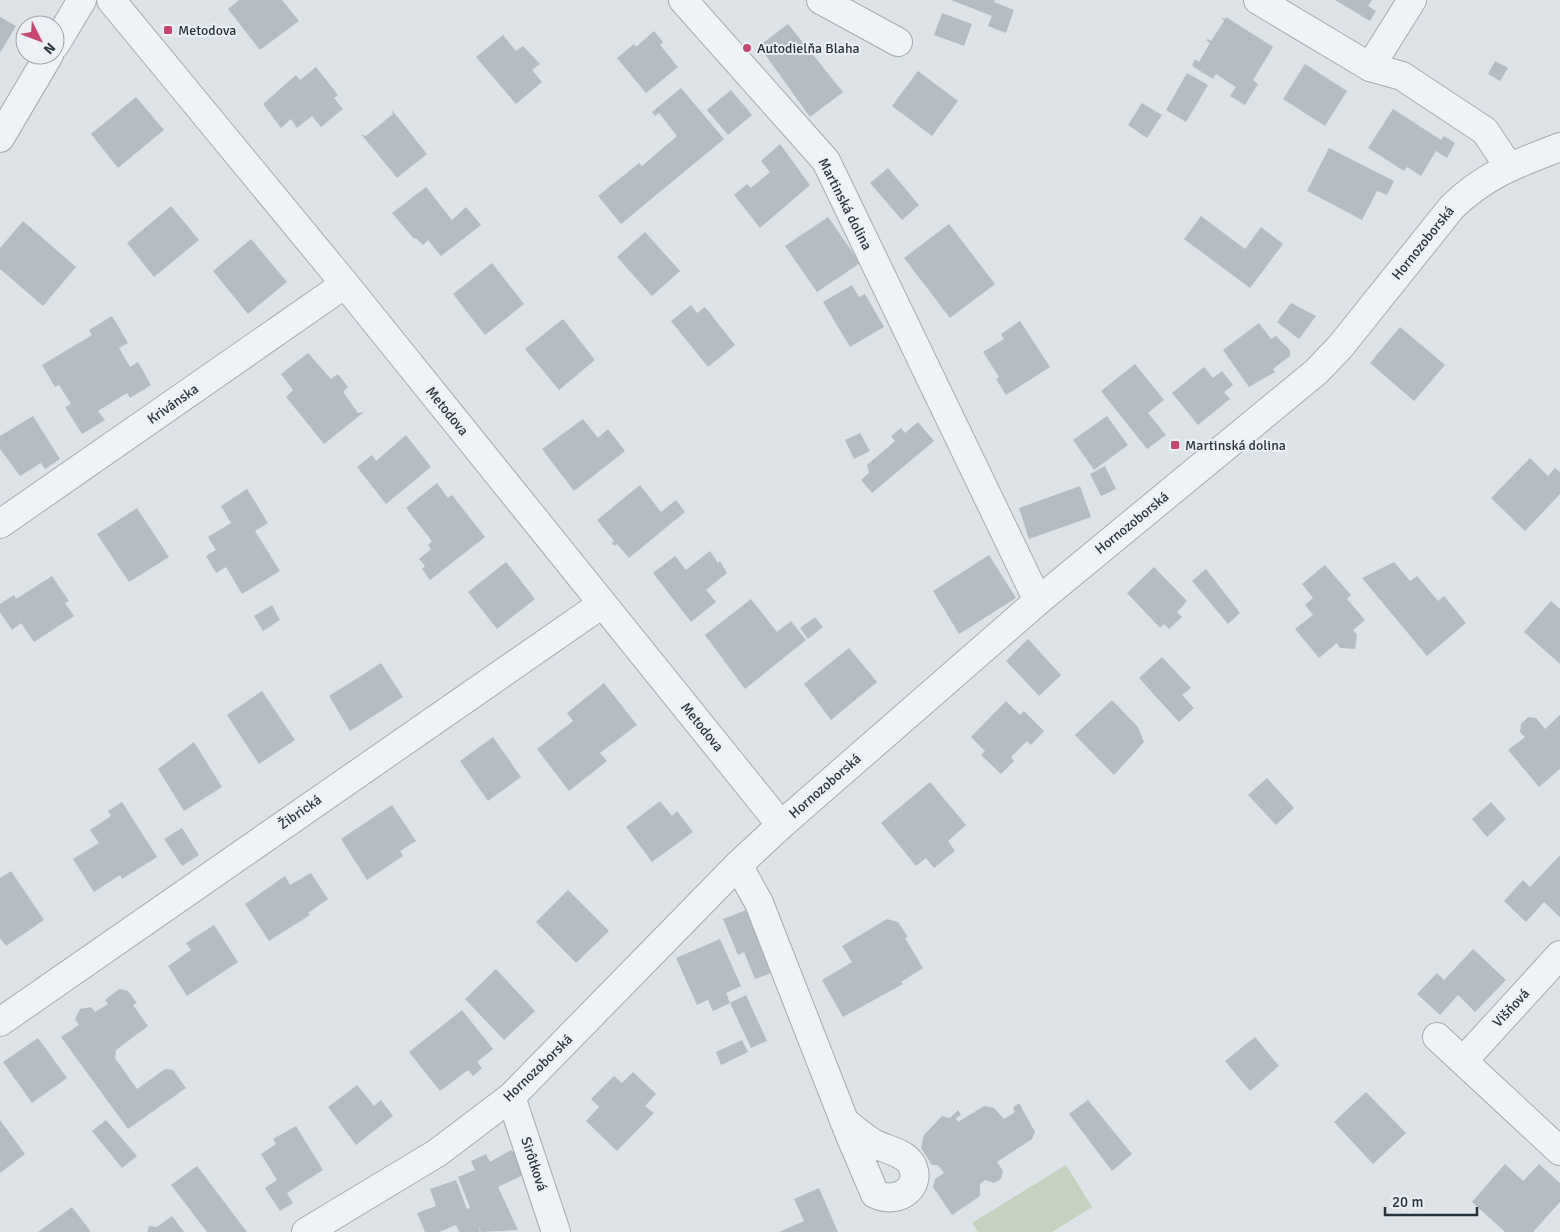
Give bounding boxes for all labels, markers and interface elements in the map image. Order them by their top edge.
north arrow [15,15,65,65]
place label: Metodova [178,22,236,39]
marker: Metodova [162,24,174,36]
text: N [40,39,59,58]
place label: Autodielňa Blaha [757,40,860,57]
marker: Autodielňa Blaha [741,42,753,54]
street label: Martinská dolina [815,155,875,253]
street label: Hornozoborská [1388,203,1458,283]
street label: Krivánska [144,380,202,428]
street label: Metodova [422,383,472,439]
place label: Martinská dolina [1185,437,1286,454]
marker: Martinská dolina [1169,439,1181,451]
street label: Hornozoborská [1092,488,1172,558]
street label: Metodova [677,699,727,755]
street label: Hornozoborská [785,750,865,822]
street label: Žibrická [275,791,325,833]
street label: Višňová [1489,985,1533,1031]
street label: Hornozoborská [500,1031,576,1105]
street label: Sirôtková [517,1135,551,1193]
scale bar [1385,1184,1478,1216]
text: 20 m [1392,1193,1423,1211]

